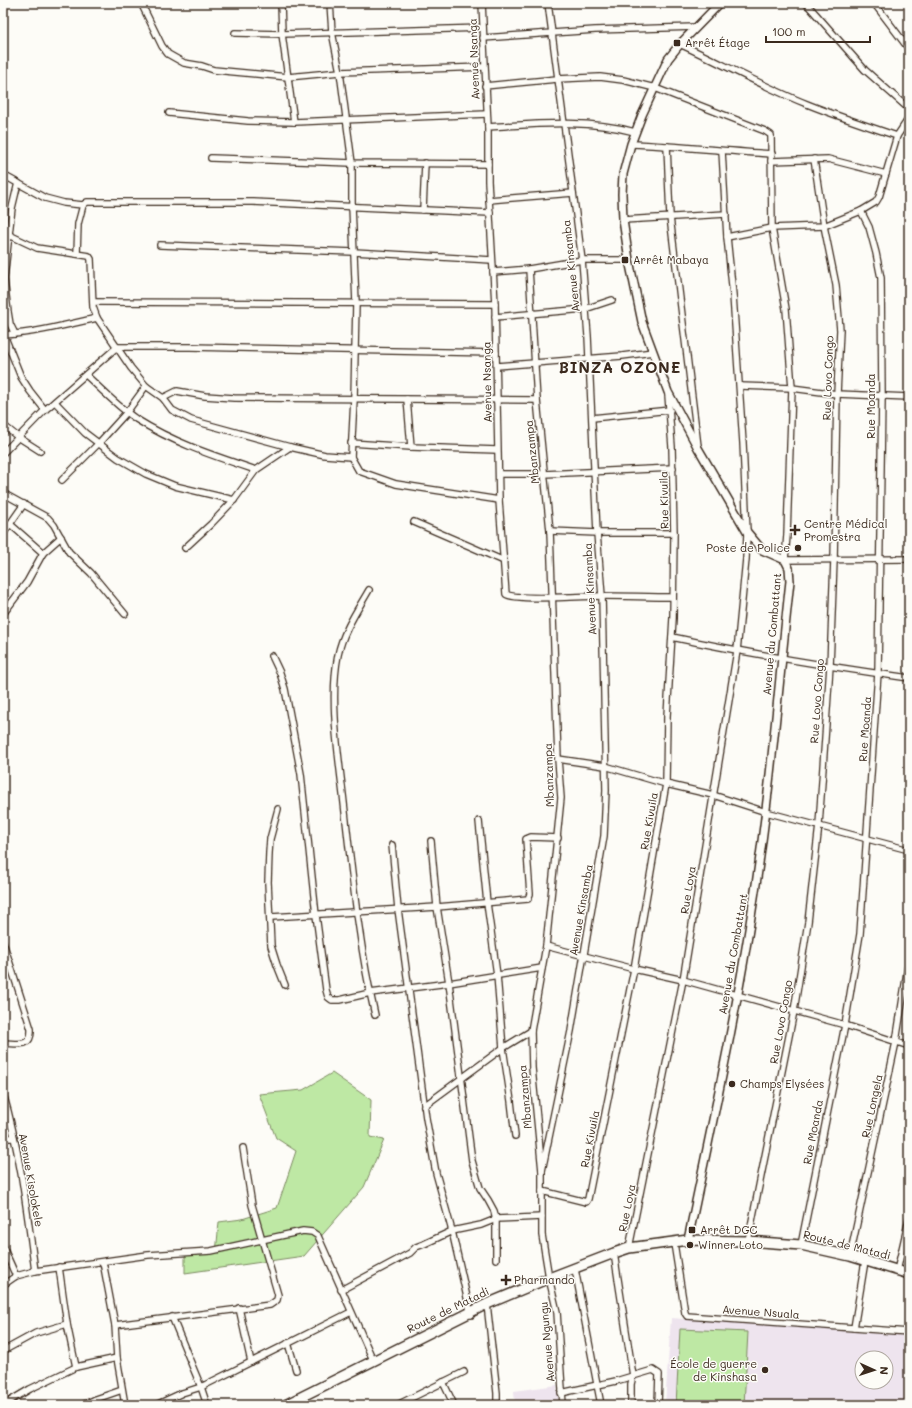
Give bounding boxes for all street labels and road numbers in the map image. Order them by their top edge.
street label: Avenue Nsanga [465,18,482,100]
street label: Avenue Kinsamba [558,219,583,313]
street label: Rue Lovo Congo [819,335,836,421]
street label: Avenue Nsanga [478,341,495,423]
street label: Rue Moanda [863,373,878,439]
street label: Mbanzampa [521,419,542,485]
street label: Rue Kivuila [655,471,672,529]
street label: Avenue Kinsamba [580,542,599,636]
street label: Avenue du Combattant [759,572,784,696]
street label: Rue Lovo Congo [806,658,827,744]
street label: Rue Moanda [855,696,874,762]
street label: Mbanzampa [540,743,557,807]
street label: Rue Kivuila [636,791,661,851]
street label: Avenue Kinsamba [565,863,596,957]
street label: Rue Loya [676,865,699,915]
street label: Avenue du Combattant [714,892,751,1016]
street label: Rue Lovo Congo [766,978,795,1065]
street label: Mbanzampa [514,1064,535,1130]
street label: Rue Longela [857,1073,886,1139]
street label: Rue Moanda [799,1098,826,1165]
street label: Rue Kivuila [577,1109,602,1169]
street label: Avenue Kisolokele [16,1132,47,1228]
street label: Rue Loya [615,1183,639,1233]
street label: Route de Matadi [802,1226,892,1263]
street label: Route de Matadi [404,1283,491,1336]
street label: Avenue Ngungu [536,1301,557,1383]
street label: Avenue Nsuala [722,1301,800,1322]

